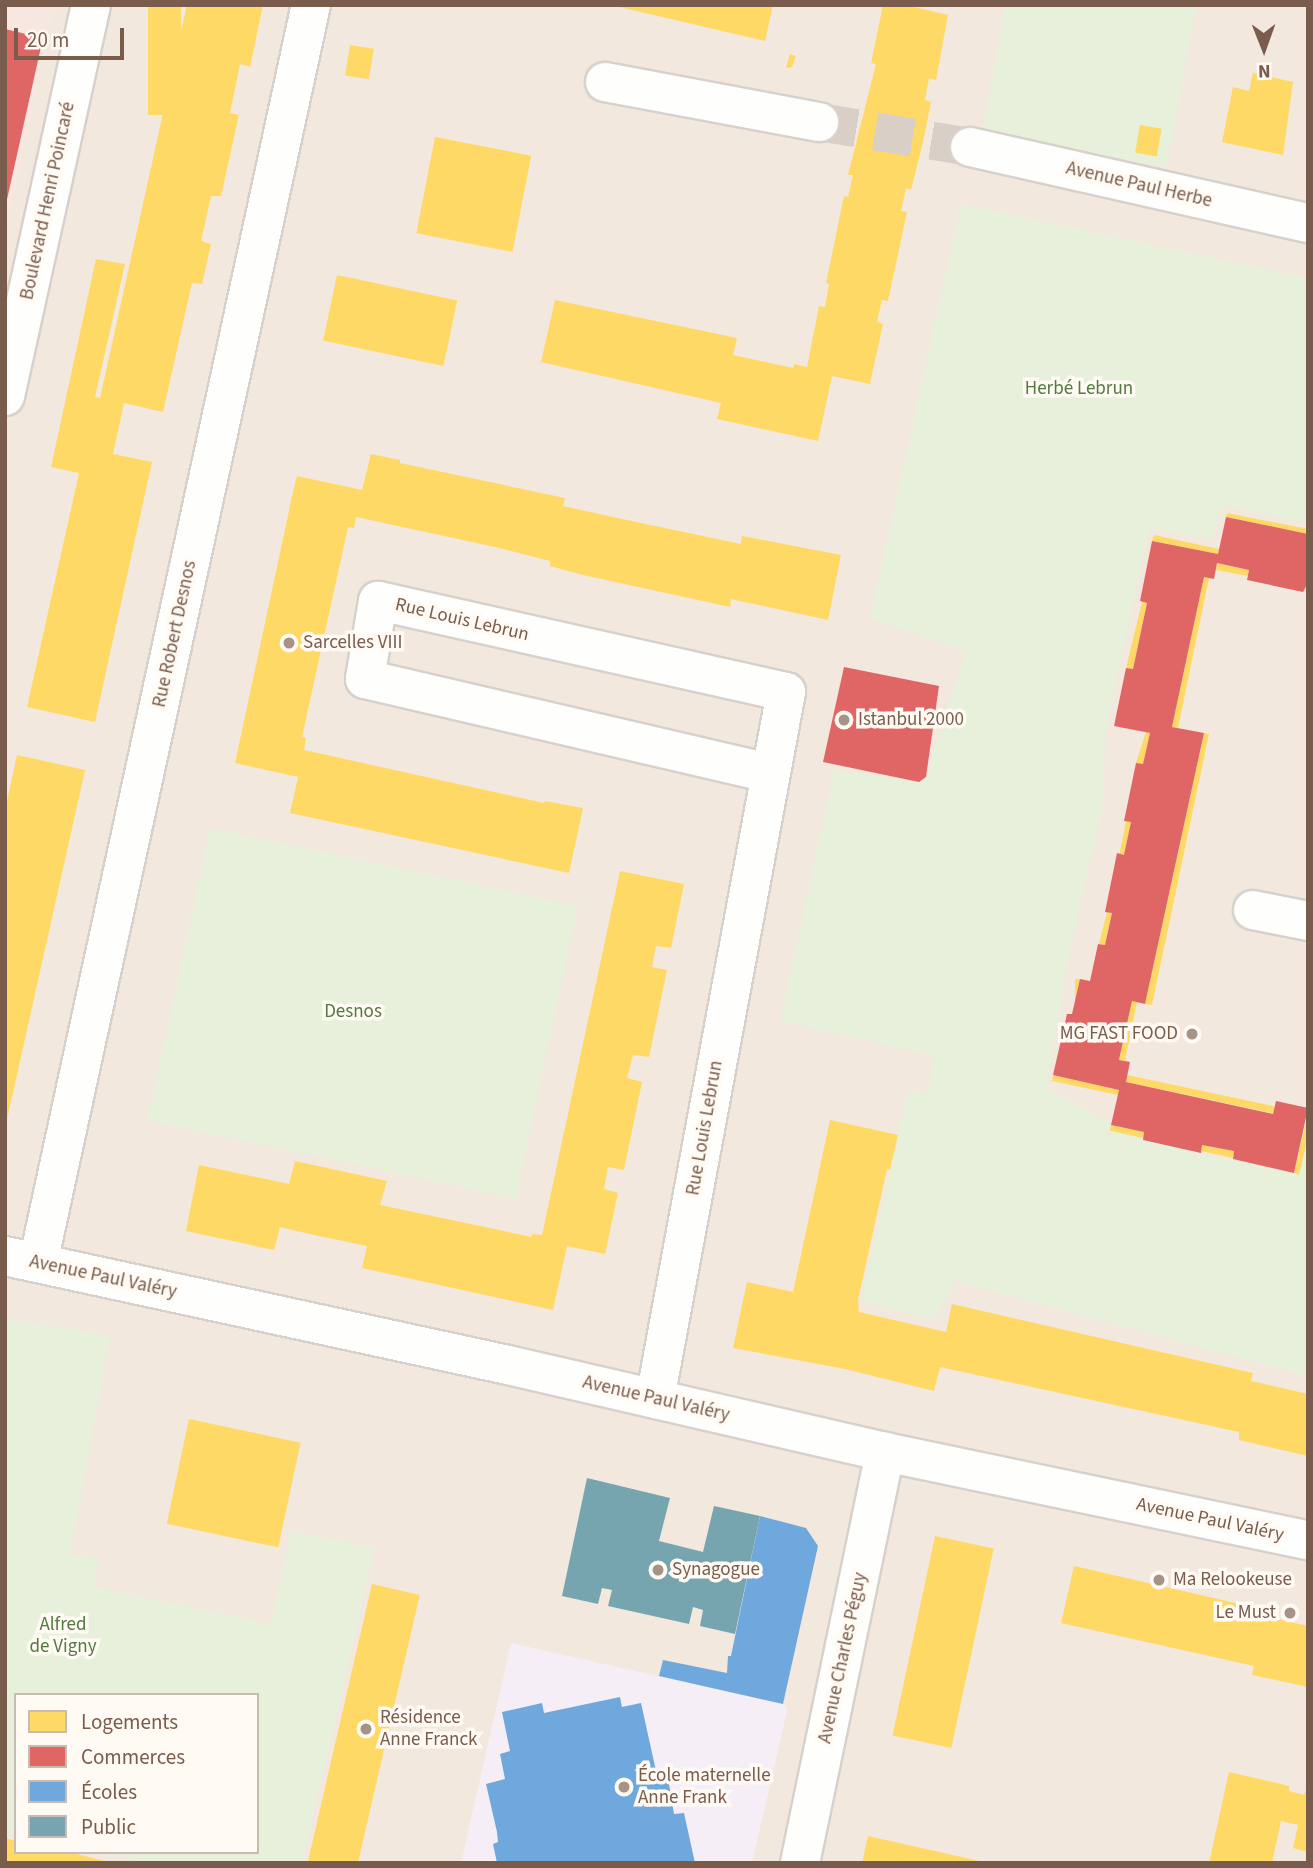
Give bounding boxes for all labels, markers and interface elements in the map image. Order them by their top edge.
scale bar [18,14,128,58]
north arrow [1229,14,1299,84]
text: 20 m [27,25,69,55]
text: N [1258,57,1271,84]
street label: Boulevard Henri Poincaré [16,100,80,302]
street label: Avenue Paul Herbe [1064,157,1214,213]
park label: Herbé Lebrun [1025,378,1133,400]
street label: Rue Robert Desnos [148,558,202,710]
street label: Rue Louis Lebrun [393,594,531,646]
place label: Sarcelles VIII [303,632,402,654]
marker: Sarcelles VIII [281,635,297,651]
place label: Istanbul 2000 [858,709,964,731]
marker: Istanbul 2000 [836,712,852,728]
park label: Desnos [324,1001,382,1023]
place label: MG FAST FOOD [1060,1023,1178,1045]
marker: MG FAST FOOD [1184,1026,1200,1042]
street label: Rue Louis Lebrun [682,1059,728,1197]
street label: Avenue Paul Valéry [27,1250,179,1304]
street label: Avenue Paul Valéry [580,1371,732,1427]
street label: Avenue Paul Valéry [1134,1493,1286,1547]
place label: Synagogue [672,1559,760,1581]
marker: Synagogue [650,1562,666,1578]
place label: Ma Relookeuse [1173,1569,1292,1591]
street label: Avenue Charles Péguy [814,1571,872,1745]
marker: Ma Relookeuse [1151,1572,1167,1588]
place label: Le Must [1216,1602,1276,1624]
marker: Le Must [1282,1605,1298,1621]
park label: Alfred de Vigny [29,1614,97,1658]
legend [14,1693,259,1854]
text: Logements [81,1707,178,1737]
place label: Résidence Anne Franck [380,1707,478,1751]
marker: Résidence Anne Franck [358,1721,374,1737]
text: Commerces [81,1742,185,1772]
place label: École maternelle Anne Frank [638,1765,771,1809]
text: Écoles [81,1777,137,1807]
marker: École maternelle Anne Frank [616,1779,632,1795]
text: Public [81,1812,136,1842]

